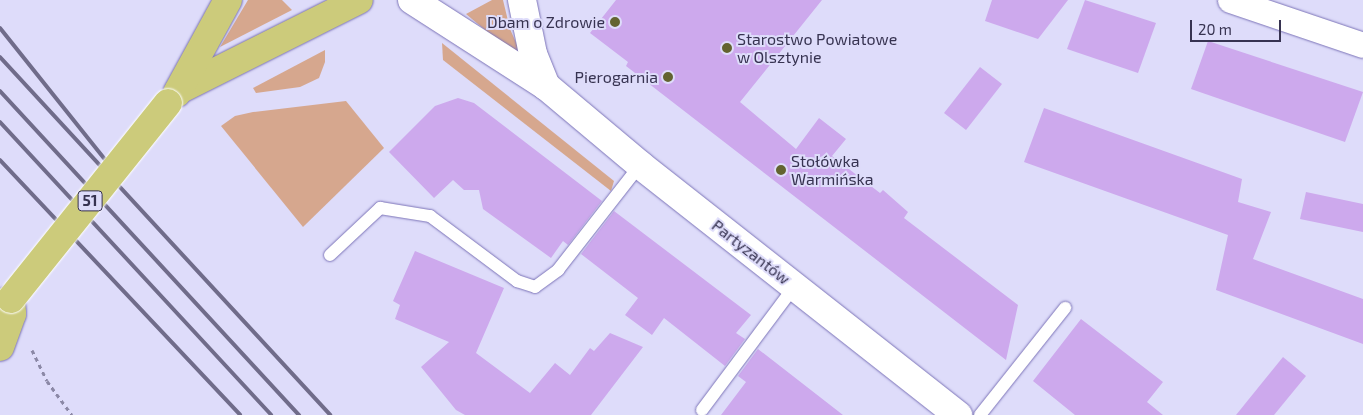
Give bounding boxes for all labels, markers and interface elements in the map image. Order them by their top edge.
scale bar [1193,10,1284,42]
place label: Dbam o Zdrowie [487,12,605,32]
marker: Dbam o Zdrowie [609,16,621,28]
text: 20 m [1198,20,1232,38]
place label: Starostwo Powiatowe w Olsztynie [737,29,897,67]
marker: Starostwo Powiatowe w Olsztynie [721,42,733,54]
place label: Pierogarnia [575,67,658,87]
marker: Pierogarnia [662,71,674,83]
place label: Stołówka Warmińska [791,151,874,189]
marker: Stołówka Warmińska [775,164,787,176]
road number: 51 [78,188,102,214]
street label: Partyzantów [708,216,794,288]

